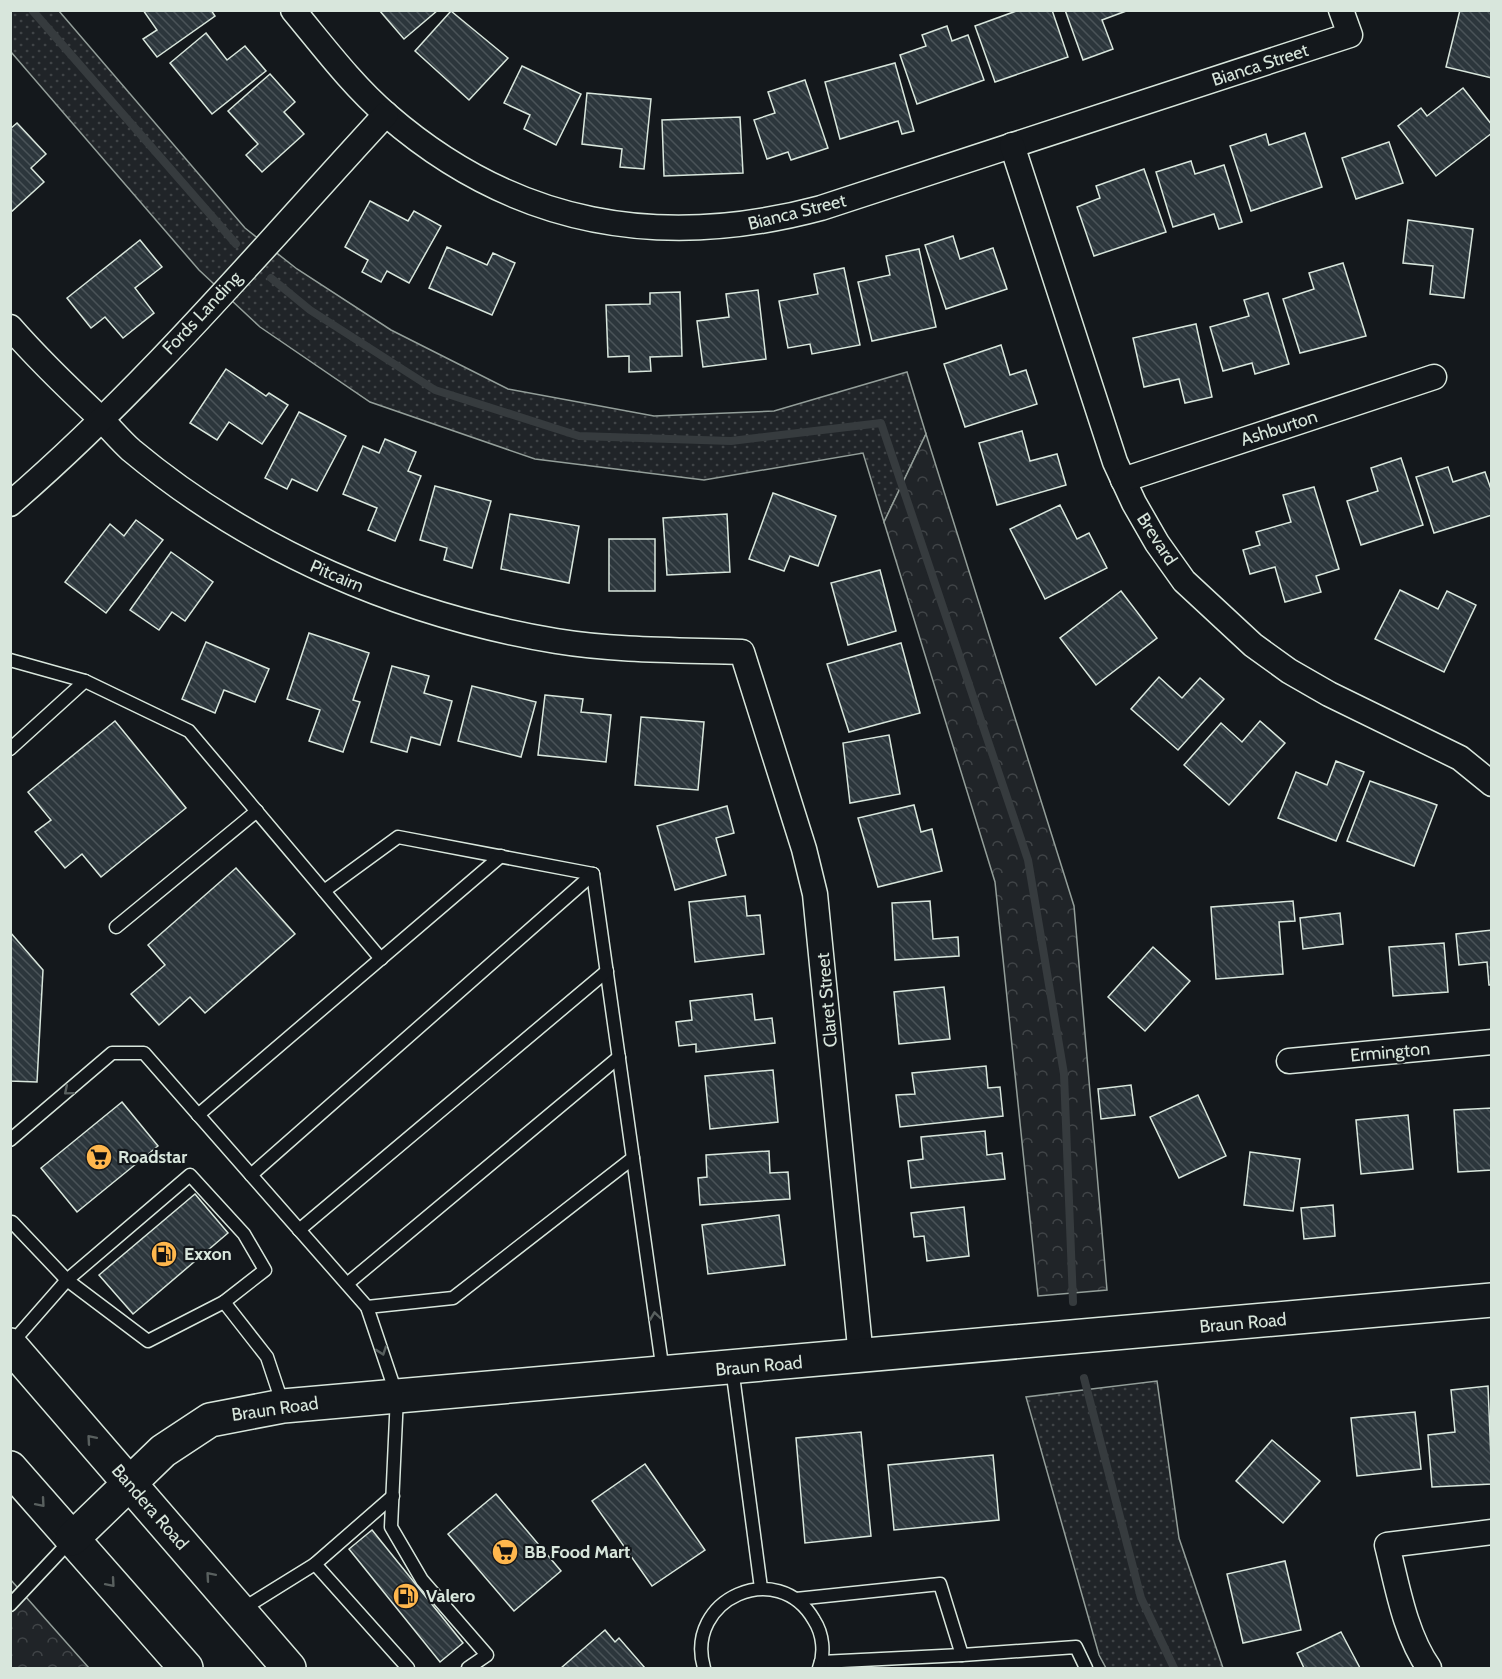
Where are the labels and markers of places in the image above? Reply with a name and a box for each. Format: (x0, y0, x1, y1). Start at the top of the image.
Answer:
supermarket icon: Roadstar (84, 1142, 114, 1172)
place label: Roadstar (118, 1146, 187, 1168)
fuel station icon: Exxon (149, 1239, 179, 1269)
place label: Exxon (184, 1243, 232, 1265)
supermarket icon: BB Food Mart (490, 1537, 520, 1567)
place label: BB Food Mart (524, 1541, 630, 1563)
fuel station icon: Valero (391, 1581, 421, 1611)
place label: Valero (426, 1585, 475, 1607)

